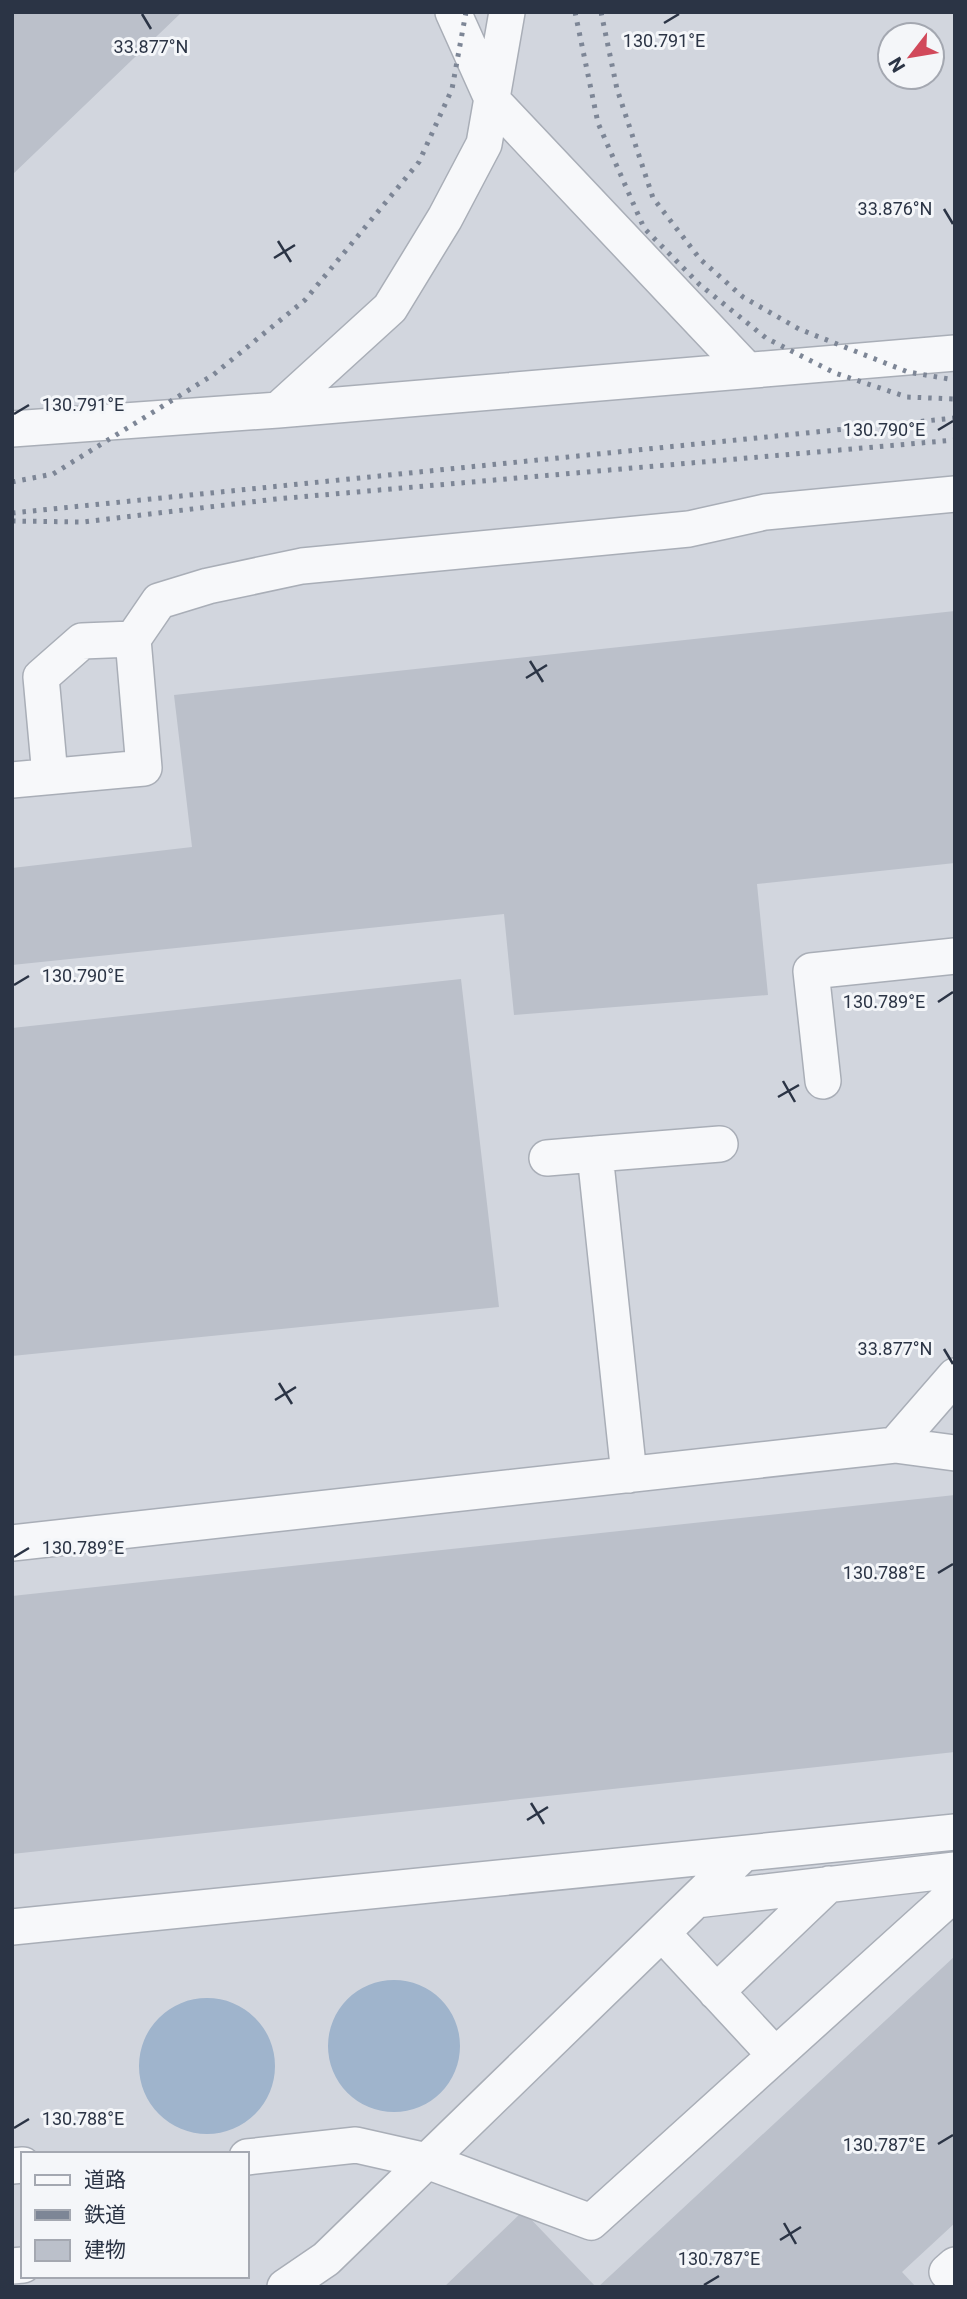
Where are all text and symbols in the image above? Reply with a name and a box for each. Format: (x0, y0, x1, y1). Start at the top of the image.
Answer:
north arrow (876, 21, 946, 91)
text: 130.791°E (623, 30, 705, 51)
text: 33.877°N (114, 36, 188, 57)
text: N (884, 53, 910, 76)
text: 33.876°N (858, 198, 932, 219)
text: 130.791°E (42, 394, 124, 415)
text: 130.790°E (843, 419, 925, 440)
text: 130.790°E (42, 965, 124, 986)
text: 130.789°E (843, 991, 925, 1012)
text: 33.877°N (858, 1338, 932, 1359)
text: 130.789°E (42, 1537, 124, 1558)
text: 130.788°E (843, 1562, 925, 1583)
text: 130.788°E (42, 2108, 124, 2129)
text: 130.787°E (843, 2134, 925, 2155)
legend (21, 2152, 248, 2278)
text: 道路 (84, 2168, 126, 2192)
text: 鉄道 (84, 2203, 126, 2227)
text: 建物 (84, 2238, 126, 2262)
text: 130.787°E (678, 2248, 760, 2269)

